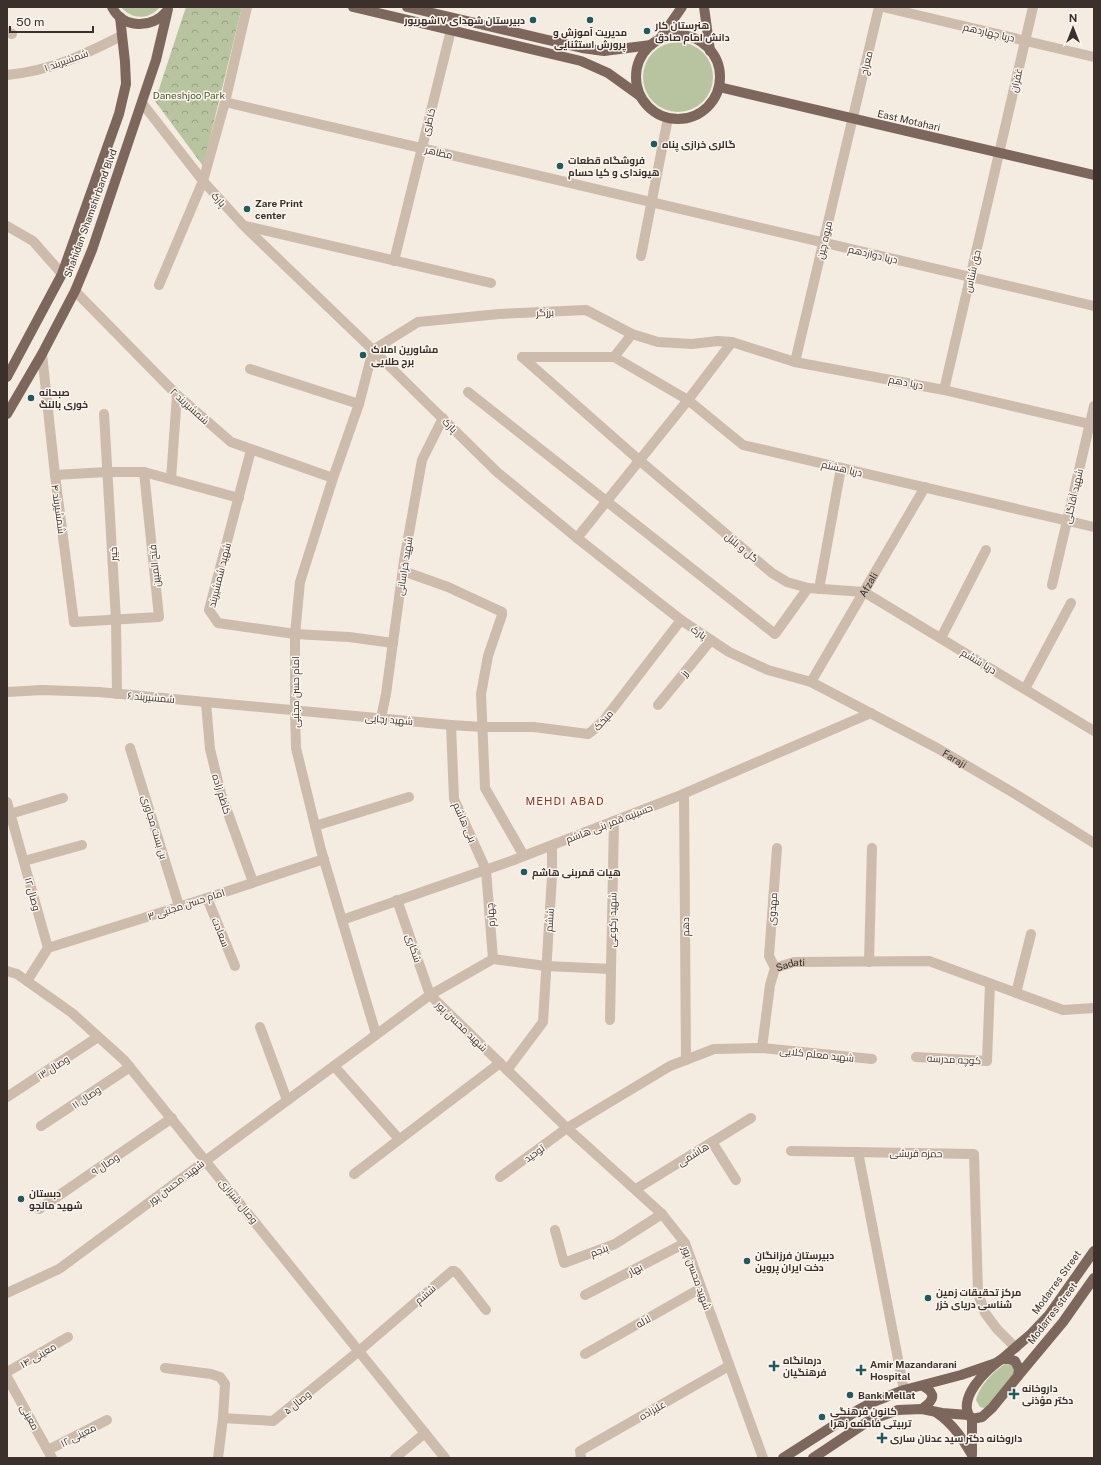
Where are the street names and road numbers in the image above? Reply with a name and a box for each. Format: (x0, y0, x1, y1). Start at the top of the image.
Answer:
street label: دریا چهاردهم (962, 20, 1016, 46)
street label: شمشیربند ۱ (42, 46, 90, 74)
street label: معراج (857, 50, 876, 76)
street label: غفران (1007, 67, 1026, 94)
street label: خاطری (419, 107, 438, 137)
street label: East Motahari (876, 107, 942, 133)
street label: مظاهر (423, 143, 454, 161)
street label: Shahidan Shamshirband Blvd (61, 147, 119, 279)
street label: پارک (208, 189, 229, 210)
street label: میوه چین (814, 220, 835, 261)
street label: دریا دوازدهم (847, 242, 899, 268)
street label: حق شناس (961, 249, 984, 294)
street label: برزگر (535, 306, 554, 319)
street label: دریا دهم (887, 373, 924, 393)
street label: شمشیربند ۲ (168, 385, 212, 427)
street label: پارک (439, 415, 460, 436)
street label: دریا هشتم (820, 457, 864, 481)
street label: شهید آقاگلی (1061, 467, 1086, 525)
street label: شمشیربند ۴ (50, 484, 68, 534)
street label: گل و بلبل (722, 530, 761, 565)
street label: شهید خراسانی (393, 536, 416, 597)
street label: شهید شمشیربند (205, 541, 234, 609)
street label: فتح المبین (146, 544, 163, 588)
street label: خیبر (107, 546, 119, 563)
street label: Afzali (856, 570, 880, 599)
street label: پارک (688, 623, 709, 642)
street label: دریا ششم (958, 646, 999, 678)
street label: امام حسن مجتبی (289, 656, 303, 728)
street label: رز (677, 667, 690, 680)
street label: شمشیربند ۶ (127, 689, 175, 705)
street label: میخک (591, 707, 615, 733)
street label: شهید رجایی (364, 711, 414, 728)
street label: Faraji (941, 747, 969, 770)
street label: کاظم زاده (208, 772, 234, 816)
street label: بن بست مجاوری (139, 793, 170, 861)
street label: بنی هاشم (449, 800, 479, 845)
street label: حسینیه قمر بنی هاشم (564, 801, 655, 847)
street label: وصال ۱۲ (22, 876, 43, 912)
street label: امام حسن مجتبی ۳ (146, 886, 227, 924)
street label: شهید رکوعی (606, 892, 619, 948)
street label: مهدوی (765, 892, 780, 926)
street label: چهارم (483, 902, 499, 927)
street label: ششم (542, 908, 558, 932)
street label: سعادت (210, 916, 232, 948)
street label: دهم (679, 917, 693, 937)
street label: شکاری (403, 932, 424, 964)
street label: Sadati (774, 956, 805, 973)
street label: شهید محسن پور (432, 998, 490, 1054)
street label: شهید معلم کلایی (779, 1044, 855, 1066)
street label: وصال ۱۳ (35, 1052, 72, 1083)
street label: کوچه مدرسه (927, 1052, 981, 1067)
street label: وصال ۱۱ (69, 1083, 103, 1112)
street label: هاشمی (675, 1140, 711, 1169)
street label: توحید (521, 1141, 547, 1164)
street label: حمزه قریشی (889, 1147, 942, 1160)
street label: وصال ۹ (89, 1150, 122, 1178)
street label: شهید محسن پور (145, 1157, 207, 1208)
street label: وصال شیرازی (217, 1176, 261, 1226)
street label: پنجم (588, 1241, 611, 1261)
street label: شهید محسن پور (679, 1244, 714, 1312)
street label: Modarres Street (1029, 1248, 1083, 1316)
street label: بهار (625, 1260, 645, 1279)
street label: Modarres street (1025, 1280, 1079, 1346)
street label: ششم (412, 1282, 439, 1308)
street label: لاله (634, 1312, 652, 1330)
street label: معینی ۱۴ (18, 1340, 59, 1371)
street label: وصال ۵ (281, 1388, 314, 1417)
street label: علیزاده (637, 1398, 667, 1422)
street label: معینی (17, 1402, 42, 1432)
street label: معینی ۱۲ (58, 1421, 98, 1450)

